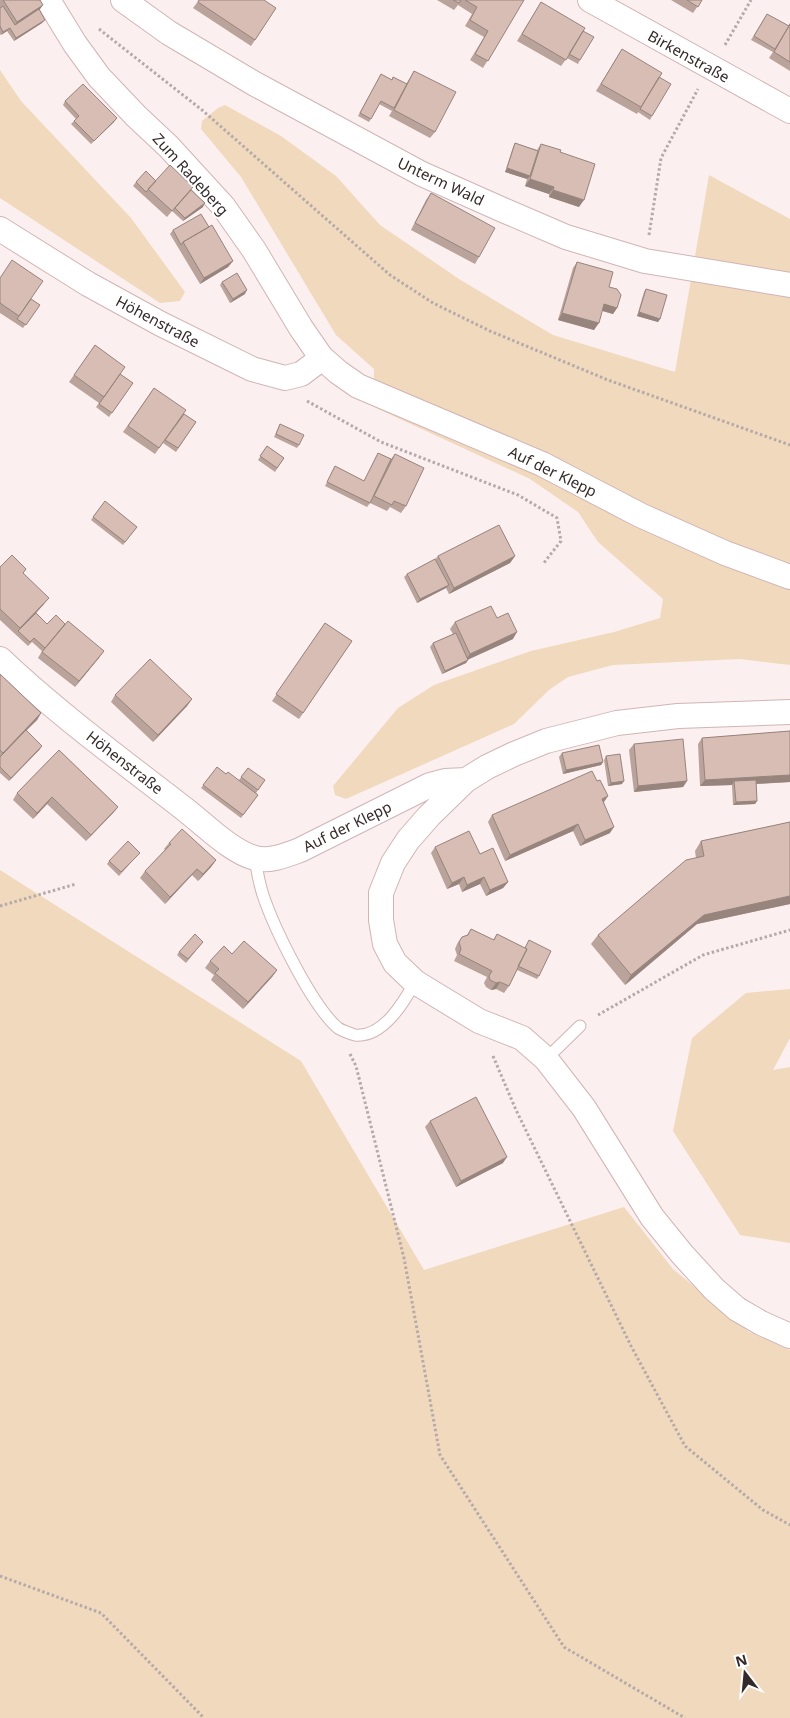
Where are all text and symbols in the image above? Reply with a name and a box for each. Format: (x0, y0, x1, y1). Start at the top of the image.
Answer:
street label: Birkenstraße (645, 25, 733, 87)
street label: Zum Radeberg (149, 129, 233, 219)
street label: Unterm Wald (394, 152, 488, 210)
street label: Höhenstraße (113, 291, 203, 351)
street label: Auf der Klepp (506, 441, 600, 501)
street label: Höhenstraße (83, 726, 167, 798)
street label: Auf der Klepp (300, 796, 394, 856)
north arrow (720, 1648, 770, 1698)
text: N (733, 1649, 749, 1671)

